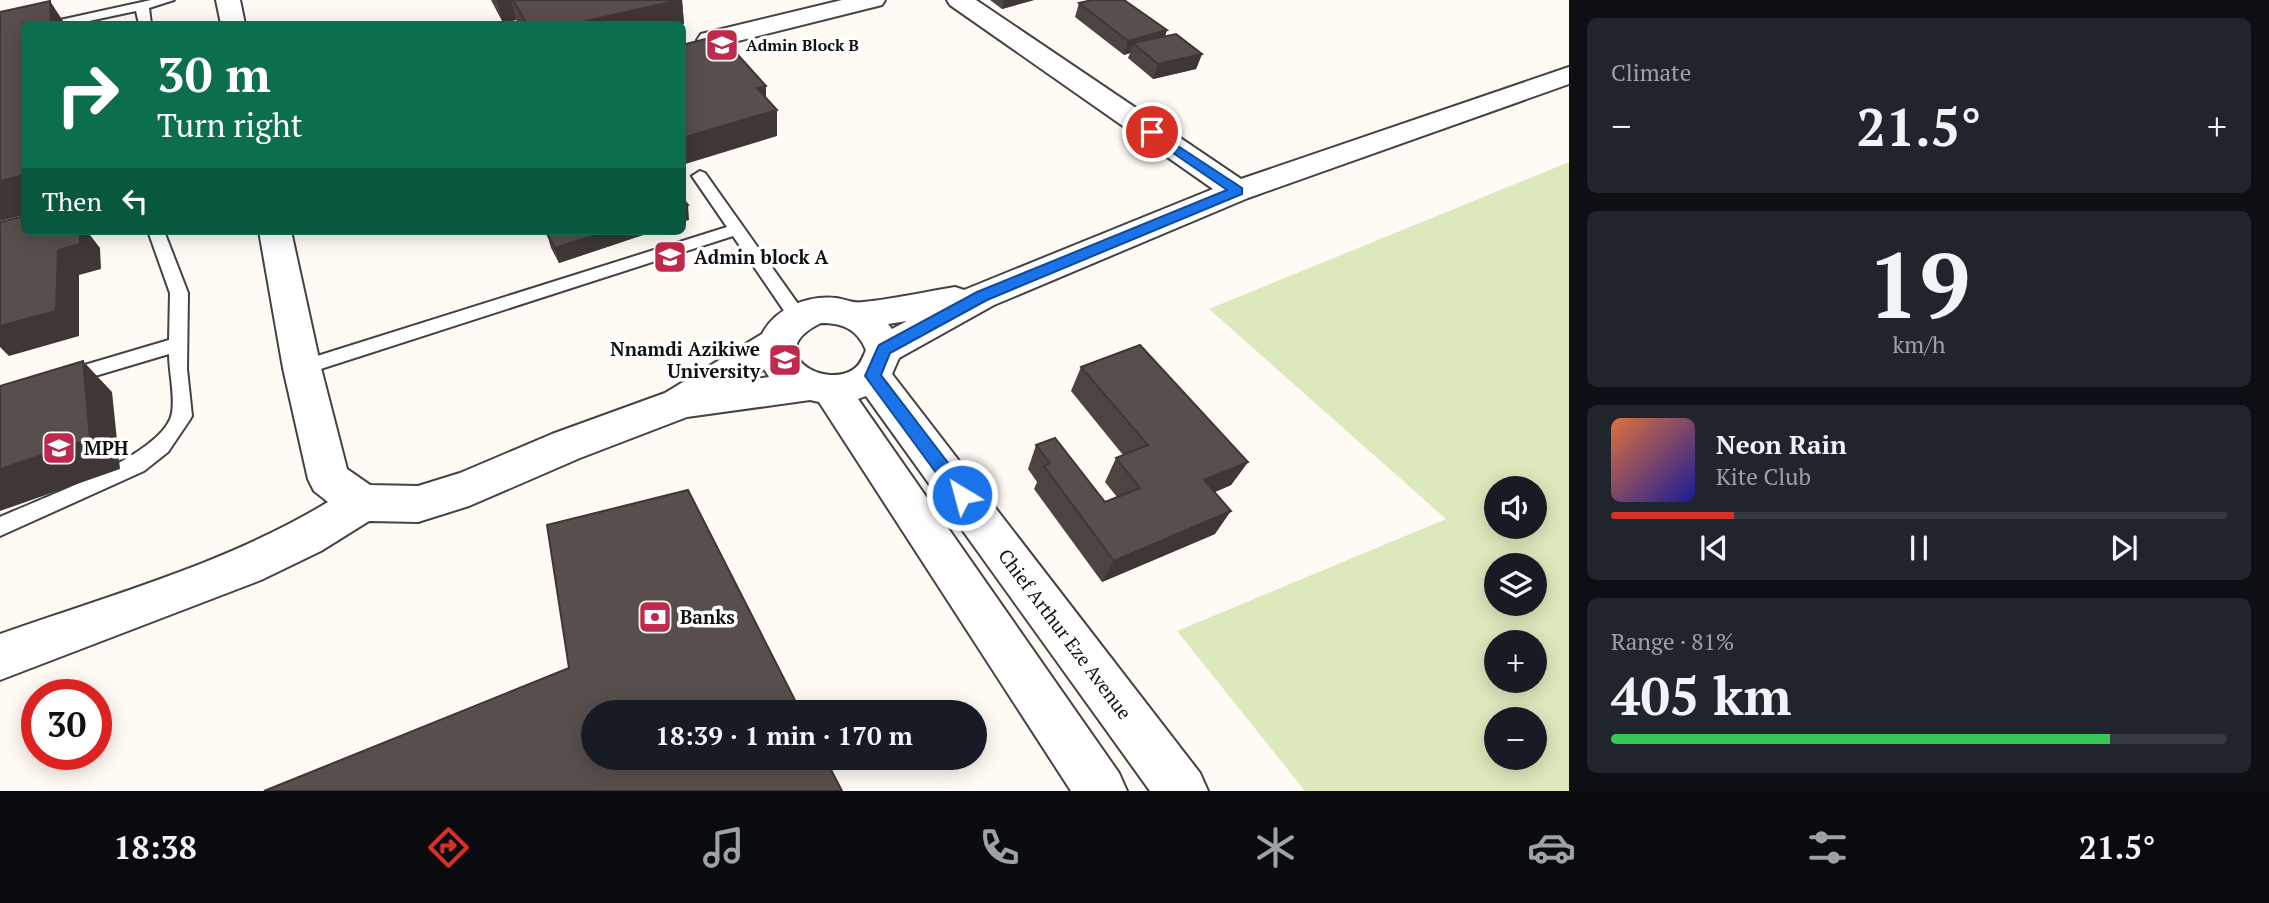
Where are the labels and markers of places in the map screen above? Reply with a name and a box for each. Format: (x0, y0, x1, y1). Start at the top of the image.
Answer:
school or university icon: Admin Block B (703, 26, 741, 64)
place label: Admin Block B (746, 34, 859, 56)
pin (1122, 102, 1182, 162)
school or university icon: Admin block A (651, 238, 689, 276)
place label: Admin block A (694, 244, 828, 269)
place label: Nnamdi Azikiwe University (610, 336, 761, 383)
school or university icon: Nnamdi Azikiwe University (766, 341, 804, 379)
school or university icon: MPH (40, 429, 78, 467)
place label: MPH (84, 435, 129, 460)
bank icon: Banks (636, 598, 674, 636)
place label: Banks (680, 604, 735, 629)

